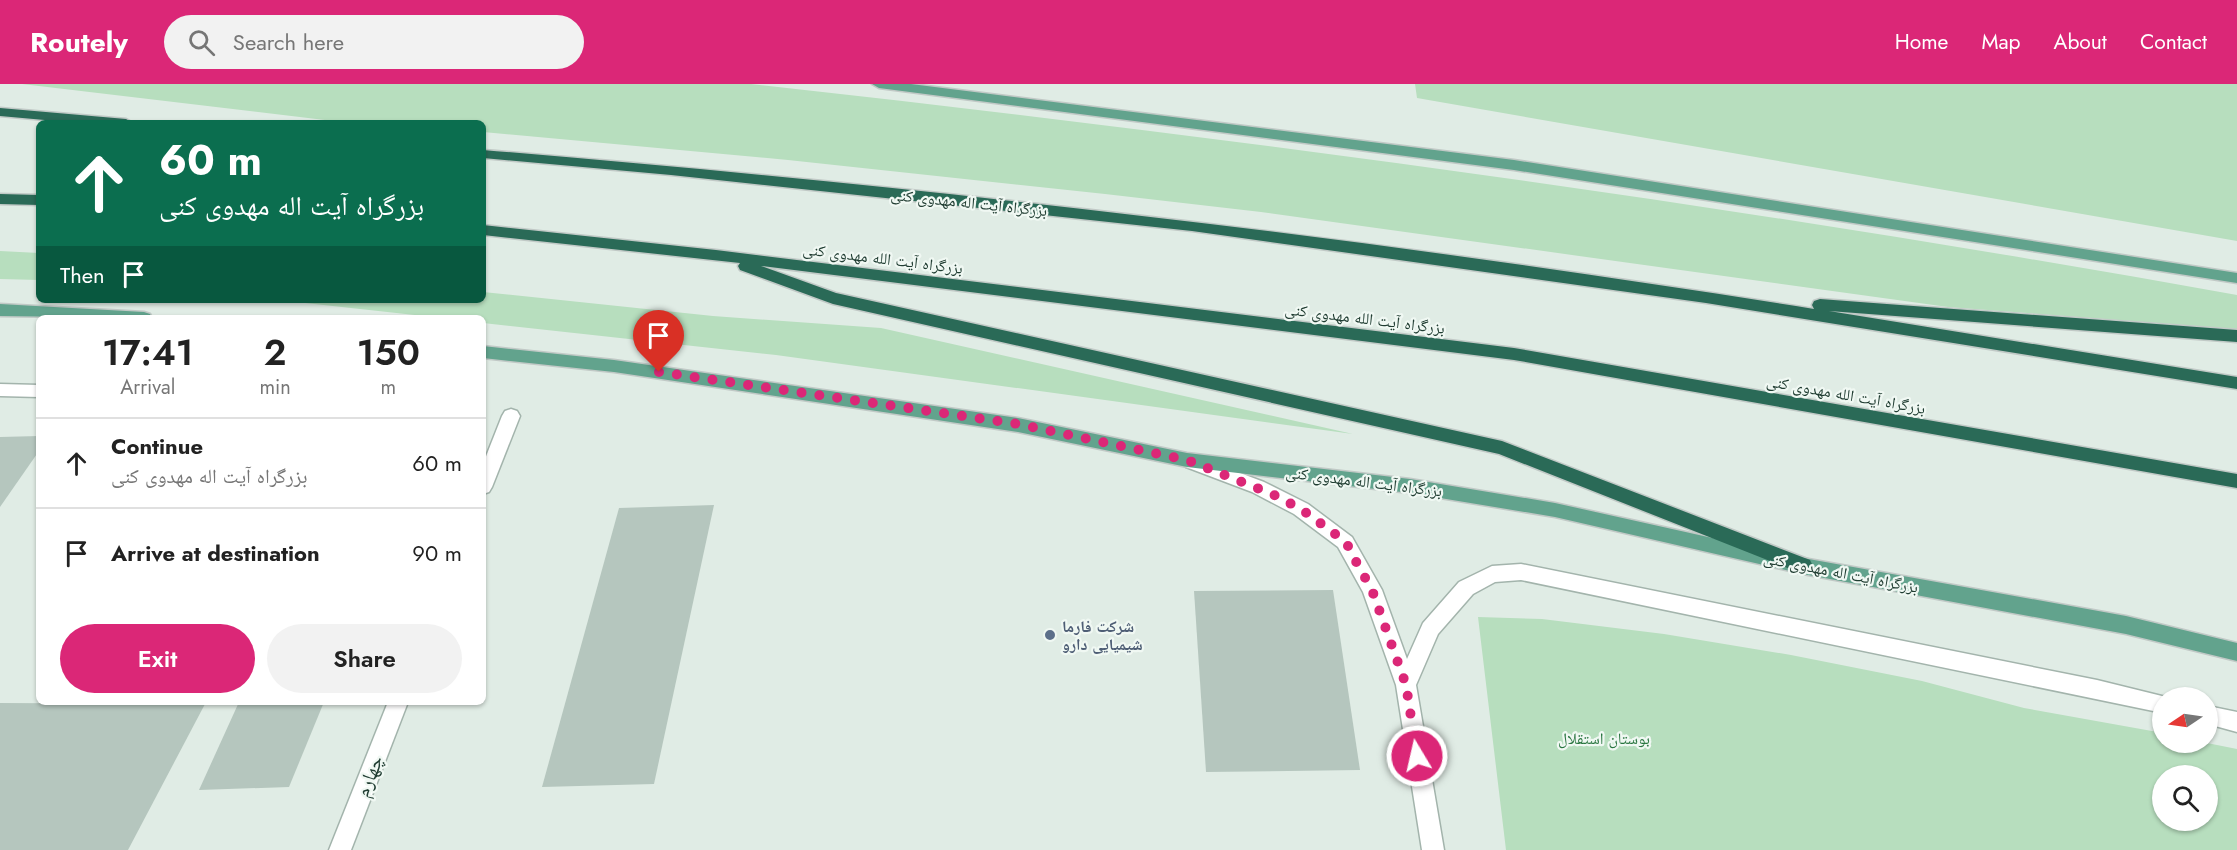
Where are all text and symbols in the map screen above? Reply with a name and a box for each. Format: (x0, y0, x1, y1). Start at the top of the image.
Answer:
search box (164, 15, 584, 69)
text: Routely (30, 22, 128, 63)
icon: search (185, 26, 218, 59)
text: Search here (233, 26, 344, 58)
text: Home (1895, 27, 1948, 57)
text: Map (1981, 27, 2021, 57)
text: About (2054, 27, 2107, 57)
text: Contact (2140, 27, 2207, 57)
text: 60 m (159, 130, 262, 191)
icon: ahead (60, 144, 138, 222)
street label: بزرگراه آیت اله مهدوی کنی (890, 183, 1048, 222)
text: بزرگراه آیت اله مهدوی کنی (159, 186, 424, 225)
street label: بزرگراه آیت الله مهدوی کنی (802, 237, 964, 280)
icon: arrive (117, 258, 150, 291)
text: Then (60, 259, 105, 291)
street label: بزرگراه آیت الله مهدوی کنی (1284, 297, 1446, 340)
pin (633, 310, 684, 372)
icon: arrive (642, 319, 675, 352)
text: 17:41 (102, 326, 193, 378)
text: 2 (264, 326, 286, 378)
text: 150 (357, 326, 420, 378)
street label: بزرگراه آیت الله مهدوی کنی (1765, 369, 1927, 420)
text: Arrival (120, 373, 175, 402)
text: min (259, 373, 291, 402)
text: m (381, 373, 396, 402)
text: Continue (111, 430, 203, 462)
icon: ahead (60, 447, 93, 480)
text: 60 m (412, 447, 462, 479)
street label: بزرگراه آیت اله مهدوی کنی (1285, 461, 1443, 502)
text: بزرگراه آیت اله مهدوی کنی (111, 462, 307, 491)
icon: arrive (60, 537, 93, 570)
text: Arrive at destination (111, 537, 320, 569)
text: 90 m (412, 537, 462, 569)
street label: بزرگراه آیت اله مهدوی کنی (1762, 546, 1920, 599)
place label: شرکت فارما شیمیایی دارو (1062, 615, 1143, 656)
button: Exit (60, 624, 255, 693)
button: Share (267, 624, 462, 693)
marker: شرکت فارما شیمیایی دارو (1043, 628, 1057, 642)
north arrow (2152, 687, 2218, 753)
map controls (2152, 687, 2218, 831)
position arrow (1385, 724, 1449, 788)
park label: بوستان استقلال (1558, 727, 1650, 750)
street label: چهارم (348, 751, 391, 802)
button: search (2152, 765, 2218, 831)

